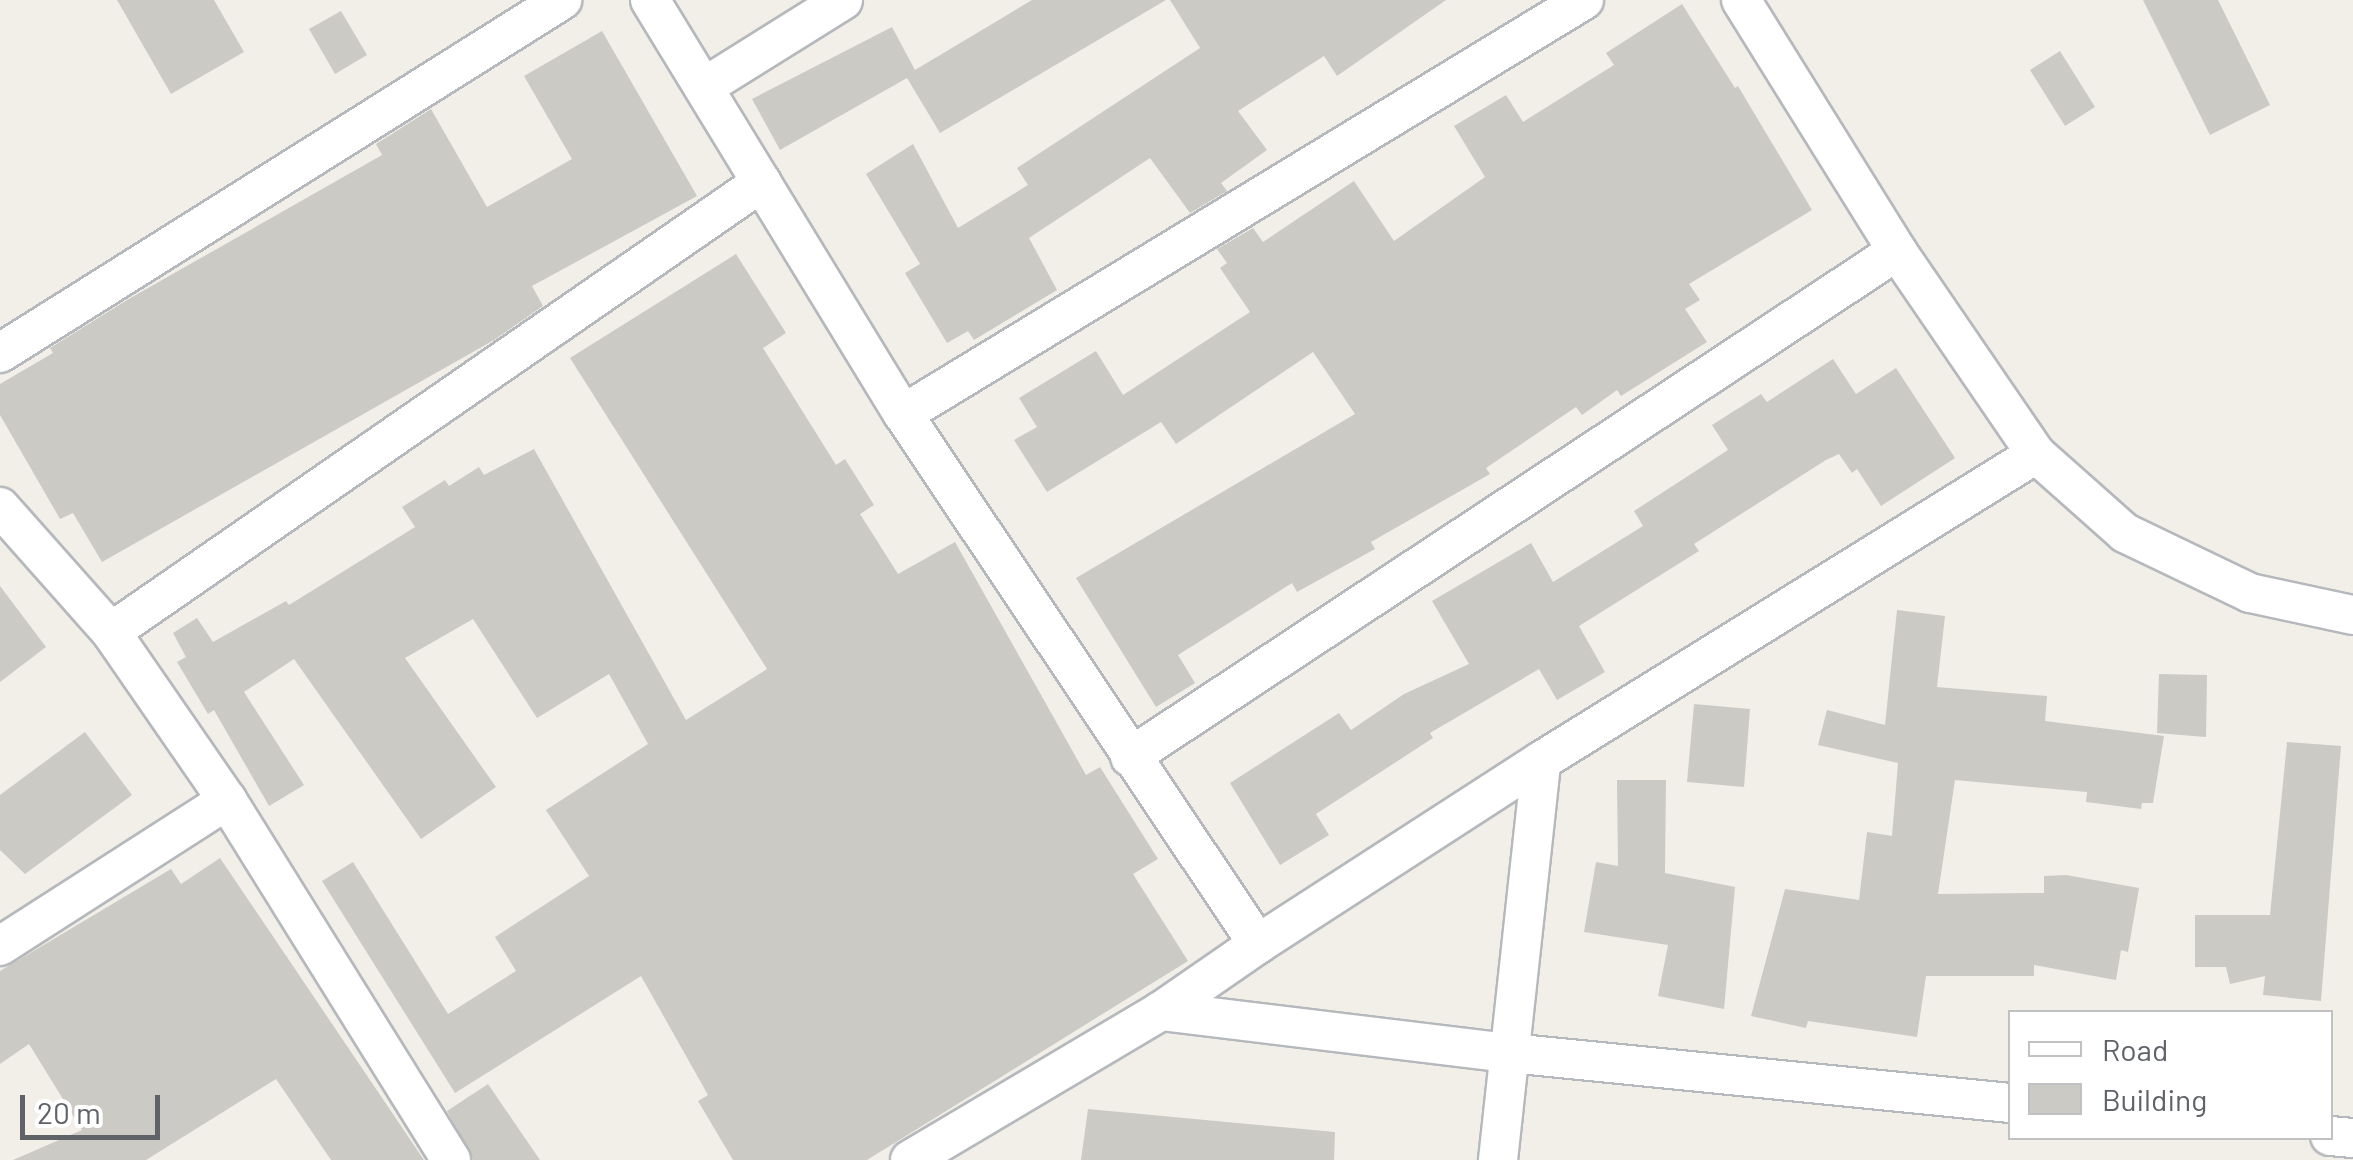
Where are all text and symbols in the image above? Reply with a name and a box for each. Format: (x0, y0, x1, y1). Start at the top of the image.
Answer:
legend (2008, 1010, 2333, 1140)
text: Road (2102, 1031, 2168, 1067)
scale bar (25, 1075, 165, 1137)
text: Building (2102, 1081, 2207, 1117)
text: 20 m (37, 1094, 101, 1130)

